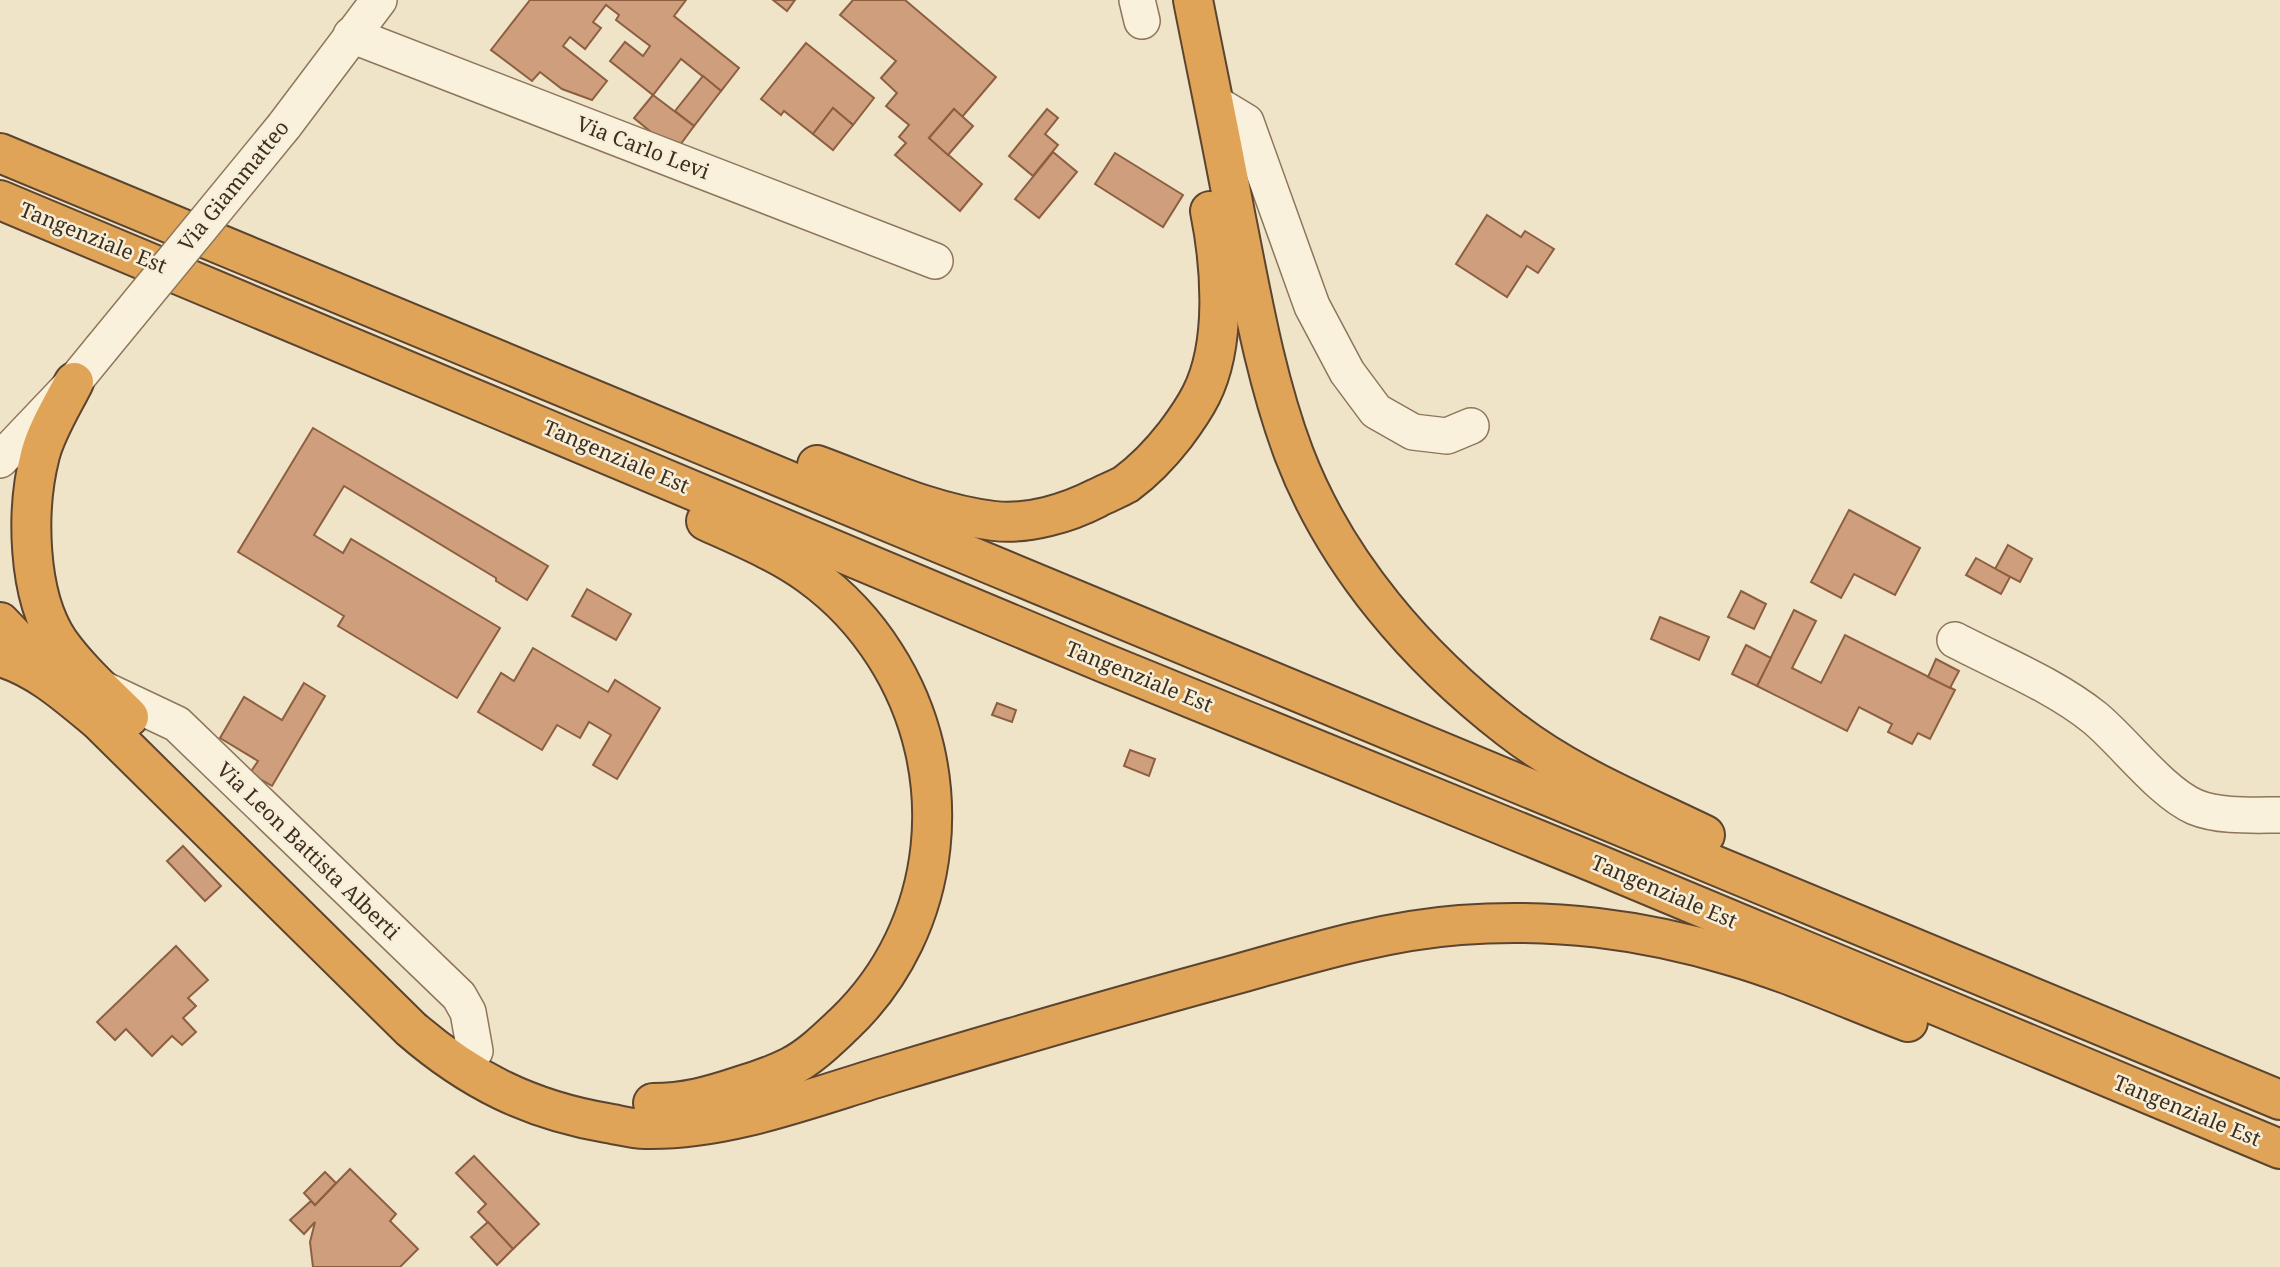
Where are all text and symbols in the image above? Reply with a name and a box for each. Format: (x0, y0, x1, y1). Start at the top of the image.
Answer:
street label: Via Carlo Levi (573, 109, 714, 185)
street label: Via Giammatteo (172, 114, 295, 257)
street label: Tangenziale Est (16, 195, 171, 279)
street label: Tangenziale Est (539, 413, 694, 499)
street label: Tangenziale Est (1062, 634, 1217, 718)
street label: Via Leon Battista Alberti (211, 755, 406, 945)
street label: Tangenziale Est (1587, 848, 1742, 934)
street label: Tangenziale Est (2110, 1068, 2265, 1152)

